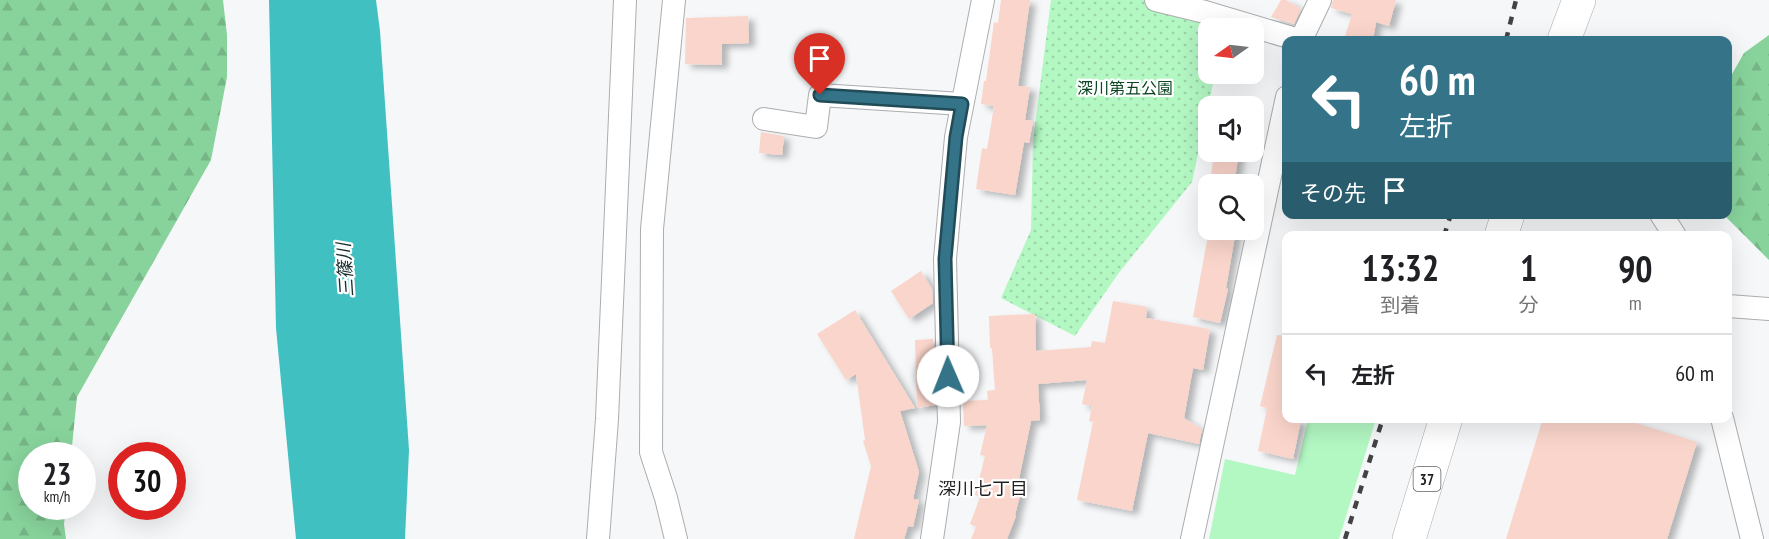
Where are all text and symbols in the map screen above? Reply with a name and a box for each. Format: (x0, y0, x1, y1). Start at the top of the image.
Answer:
north arrow (1198, 18, 1264, 84)
map controls (1198, 18, 1264, 240)
pin (794, 33, 845, 95)
icon: arrive (803, 42, 836, 75)
text: 60 m (1399, 52, 1476, 107)
icon: left (1300, 60, 1378, 138)
park label: 深川第五公園 (1077, 78, 1173, 98)
button: sound (1198, 96, 1264, 162)
text: 左折 (1399, 109, 1453, 143)
button: search (1198, 174, 1264, 240)
icon: arrive (1378, 174, 1411, 207)
text: その先 (1300, 179, 1366, 207)
water label: 三篠川 (332, 240, 358, 298)
text: 13:32 (1361, 244, 1439, 291)
text: 1 (1520, 244, 1537, 291)
text: 90 (1618, 245, 1653, 292)
text: m (1629, 290, 1642, 316)
text: 到着 (1380, 292, 1420, 318)
text: 分 (1519, 292, 1539, 318)
position arrow (916, 344, 980, 408)
icon: left (1300, 357, 1333, 390)
text: 60 m (1675, 359, 1714, 387)
text: 左折 (1351, 361, 1395, 389)
speed limit sign: 30 (108, 442, 186, 520)
text: 23 (43, 454, 71, 493)
road number: 37 (1414, 467, 1440, 491)
district label: 深川七丁目 (938, 477, 1028, 500)
text: km/h (44, 487, 70, 506)

